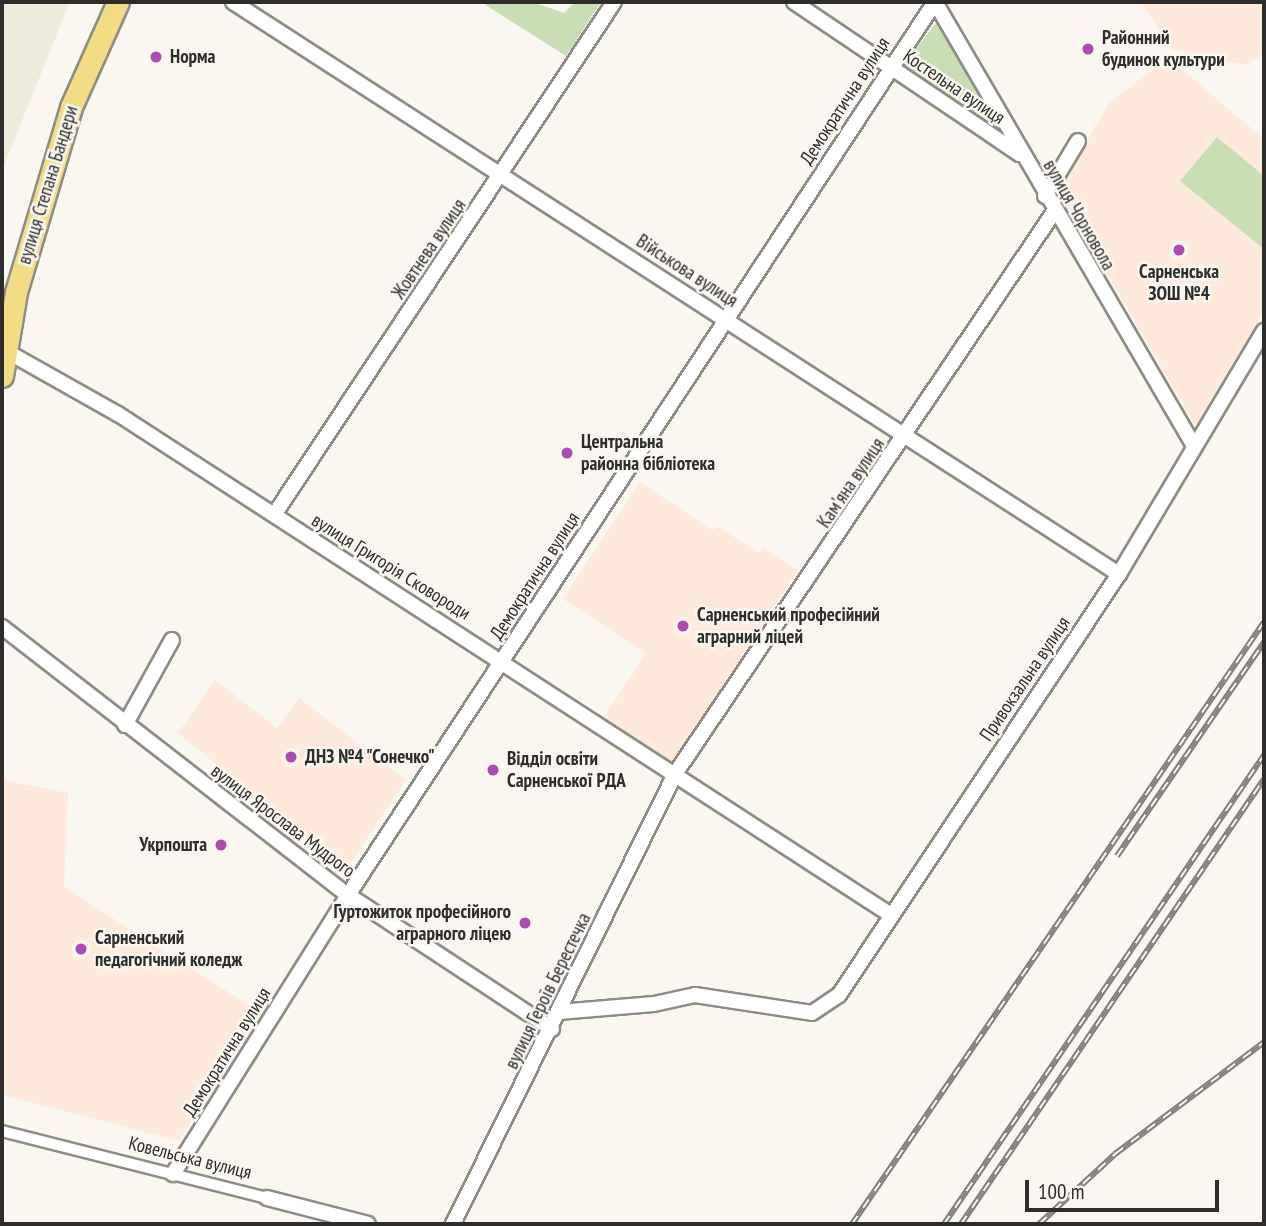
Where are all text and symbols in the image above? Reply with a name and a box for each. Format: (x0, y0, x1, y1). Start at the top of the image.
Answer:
place label: Районний будинок культури (1102, 27, 1225, 71)
street label: Демократична вулиця (795, 33, 895, 169)
marker: Районний будинок культури (1080, 41, 1096, 57)
street label: Костельна вулиця (899, 45, 1009, 129)
place label: Норма (170, 46, 215, 68)
marker: Норма (148, 49, 164, 65)
street label: вулиця Степана Бандери (13, 103, 83, 267)
street label: вулиця Чорновола (1038, 156, 1120, 274)
street label: Жовтнева вулиця (387, 195, 471, 303)
street label: Військова вулиця (632, 230, 742, 312)
marker: Сарненська ЗОШ №4 (1171, 242, 1187, 258)
place label: Сарненська ЗОШ №4 (1139, 261, 1219, 305)
place label: Центральна районна бібліотека (581, 431, 715, 475)
street label: Камʼяна вулиця (813, 434, 889, 532)
marker: Центральна районна бібліотека (559, 445, 575, 461)
street label: Демократична вулиця (485, 508, 585, 644)
street label: вулиця Григорія Сковороди (308, 509, 474, 625)
place label: Сарненський професійний аграрний ліцей (697, 604, 880, 648)
street label: Привокзальна вулиця (975, 612, 1075, 746)
marker: Сарненський професійний аграрний ліцей (675, 618, 691, 634)
place label: ДНЗ №4 "Сонечко" (305, 746, 436, 768)
place label: Відділ освіти Сарненської РДА (507, 748, 626, 792)
marker: ДНЗ №4 "Сонечко" (283, 749, 299, 765)
street label: вулиця Ярослава Мудрого (207, 759, 359, 883)
marker: Відділ освіти Сарненської РДА (485, 762, 501, 778)
place label: Укрпошта (139, 834, 207, 856)
marker: Укрпошта (213, 837, 229, 853)
place label: Гуртожиток професійного аграрного ліцею (334, 901, 511, 945)
street label: вулиця Героїв Берестечка (500, 909, 596, 1073)
marker: Гуртожиток професійного аграрного ліцею (517, 915, 533, 931)
place label: Сарненський педагогічний коледж (95, 927, 242, 971)
marker: Сарненський педагогічний коледж (73, 941, 89, 957)
street label: Демократична вулиця (178, 983, 276, 1121)
street label: Ковельська вулиця (126, 1132, 254, 1184)
scale bar (1028, 1166, 1222, 1210)
text: 100 m (1038, 1178, 1084, 1205)

